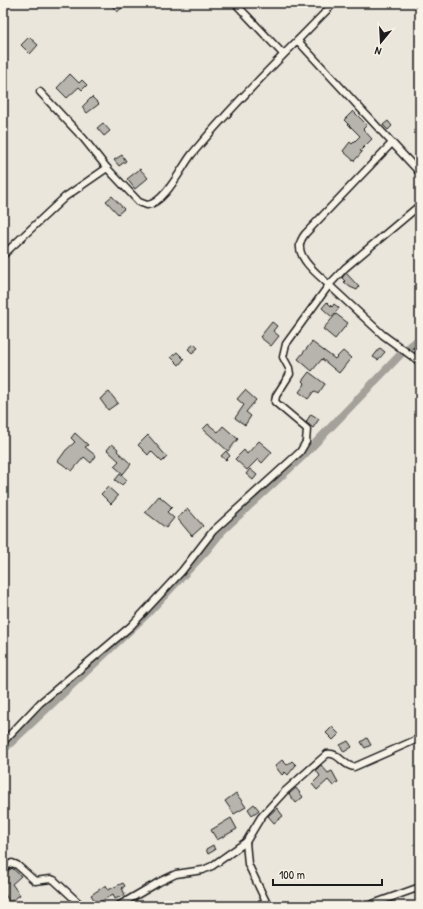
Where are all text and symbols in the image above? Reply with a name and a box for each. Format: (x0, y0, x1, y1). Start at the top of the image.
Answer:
north arrow (361, 22, 401, 62)
text: N (373, 44, 383, 59)
scale bar (273, 861, 382, 887)
text: 100 m (279, 866, 305, 883)

